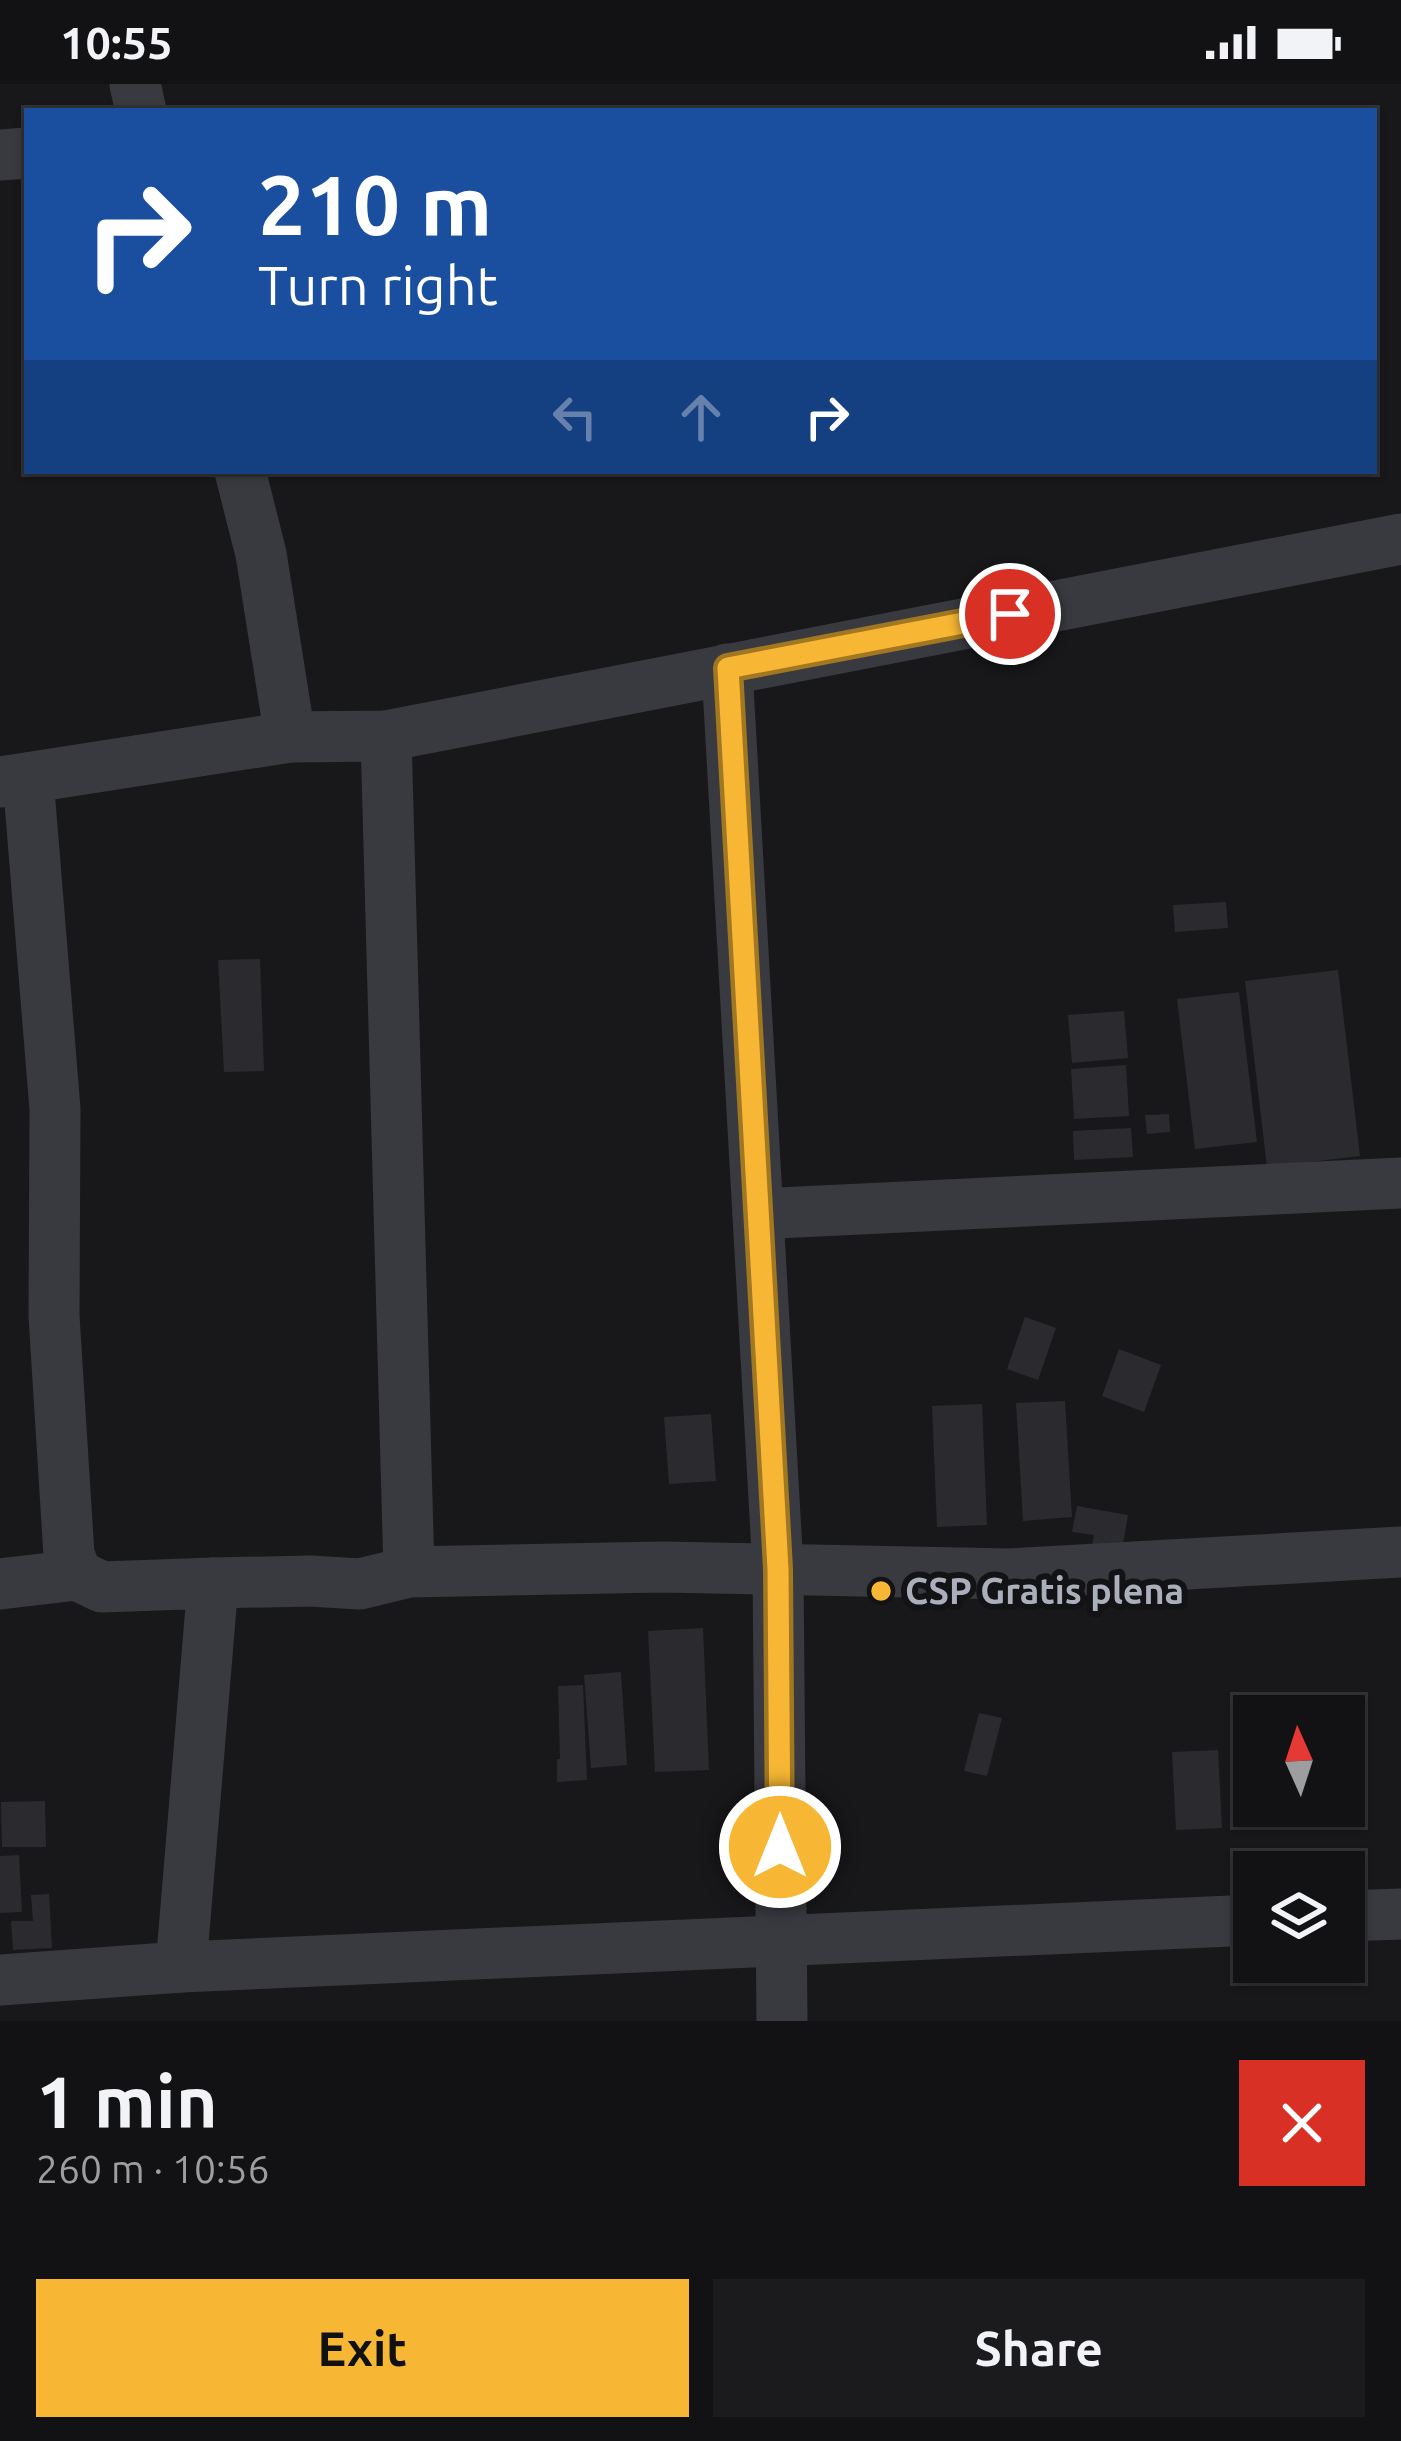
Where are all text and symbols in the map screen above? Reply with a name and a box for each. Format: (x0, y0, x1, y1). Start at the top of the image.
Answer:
text: 10:55 (60, 17, 173, 68)
icon: right (60, 156, 216, 312)
text: 210 m (258, 157, 492, 251)
text: Turn right (258, 255, 498, 315)
icon: left (542, 384, 608, 450)
icon: ahead (668, 384, 734, 450)
icon: right (794, 384, 860, 450)
pin (959, 563, 1061, 665)
icon: arrive (977, 581, 1043, 647)
place label: CSP Gratis plena (905, 1570, 1184, 1611)
marker: CSP Gratis plena (868, 1578, 894, 1604)
north arrow (1233, 1695, 1365, 1827)
map controls (1233, 1695, 1365, 1983)
position arrow (717, 1784, 843, 1910)
button: layers (1233, 1851, 1365, 1983)
button: close (1239, 2060, 1365, 2186)
text: 1 min (36, 2061, 218, 2142)
text: 260 m · 10:56 (36, 2147, 270, 2190)
button: Exit (36, 2279, 689, 2417)
button: Share (713, 2279, 1365, 2417)

